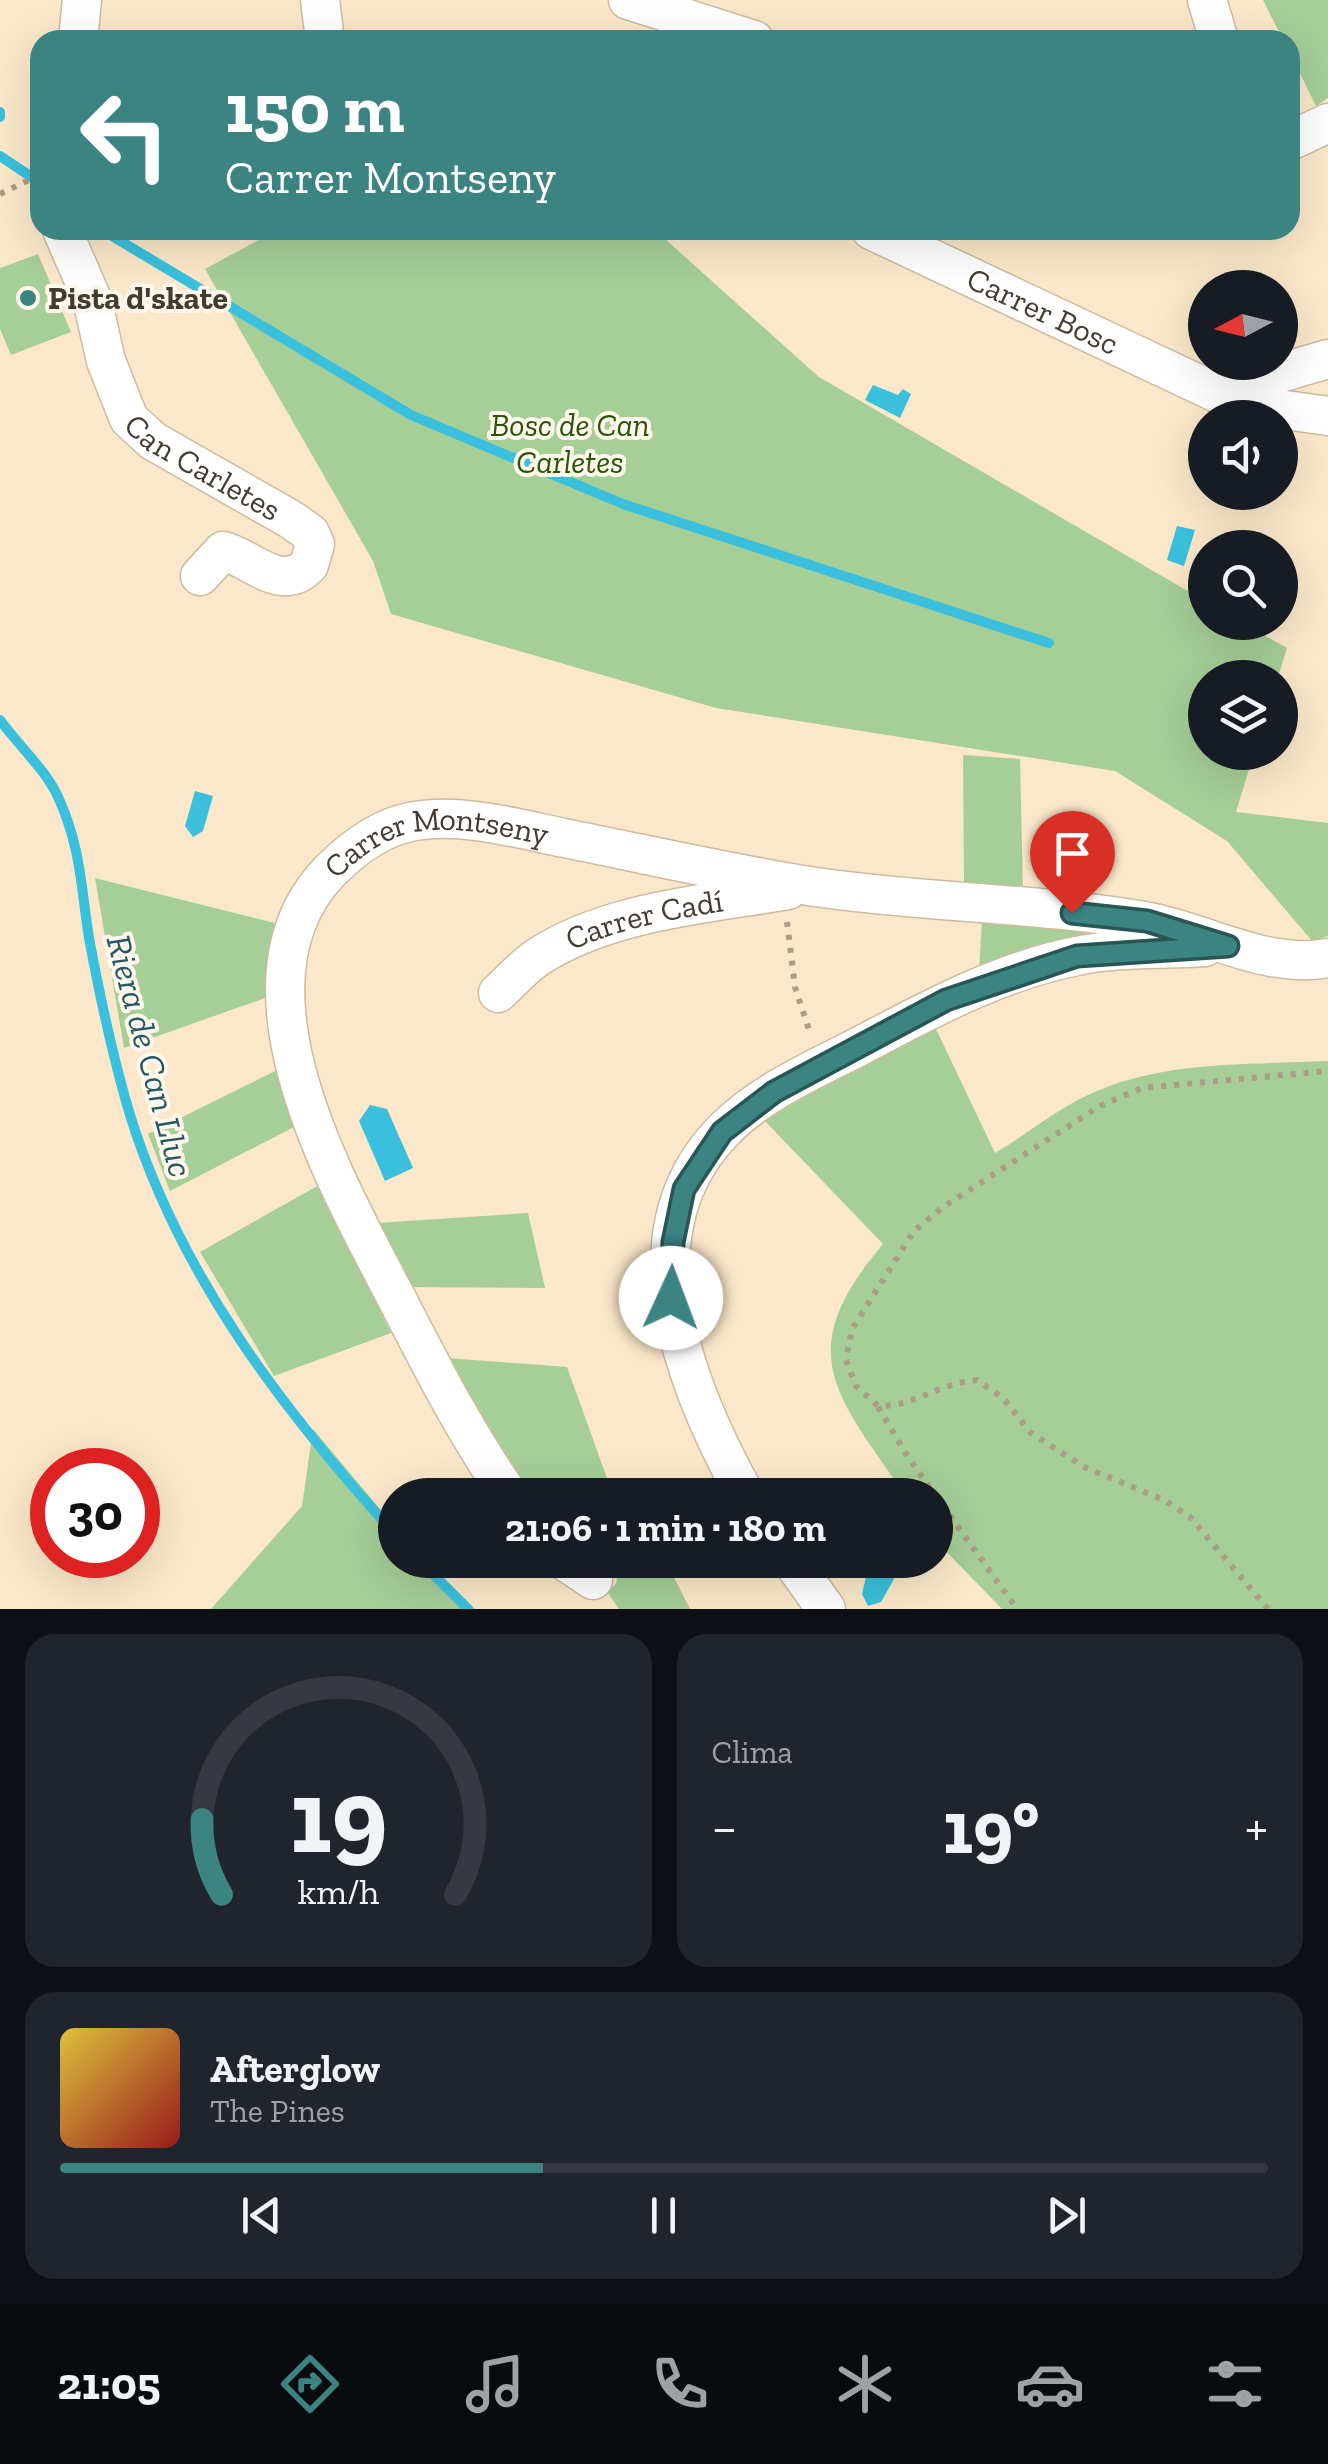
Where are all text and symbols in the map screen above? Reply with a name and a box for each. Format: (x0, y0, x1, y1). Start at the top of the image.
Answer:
text: 150 m (225, 66, 405, 150)
icon: left (60, 70, 190, 200)
text: Carrer Montseny (225, 151, 556, 205)
street label: Carrer Bosc (961, 259, 1125, 363)
north arrow (1188, 270, 1298, 380)
map controls (1188, 270, 1298, 770)
place label: Pista d'skate (48, 279, 228, 317)
marker: Pista d'skate (17, 287, 39, 309)
button: sound (1188, 400, 1298, 510)
street label: Can Carletes (117, 406, 288, 529)
park label: Bosc de Can Carletes (490, 406, 650, 481)
button: search (1188, 530, 1298, 640)
button: layers (1188, 660, 1298, 770)
street label: Carrer Montseny (316, 799, 553, 885)
pin (1030, 811, 1115, 914)
icon: arrive (1045, 826, 1100, 881)
street label: Carrer Cadí (560, 881, 726, 958)
water label: Riera de Can Lluc (97, 930, 203, 1182)
position arrow (619, 1246, 723, 1350)
speed limit sign: 30 (30, 1448, 160, 1578)
text: 21:06 · 1 min · 180 m (505, 1505, 826, 1551)
text: Clima (712, 1733, 793, 1771)
text: 19 (289, 1754, 387, 1879)
text: 19° (943, 1782, 1039, 1872)
text: − (712, 1794, 737, 1860)
text: + (1245, 1794, 1268, 1860)
text: km/h (297, 1870, 379, 1913)
text: Afterglow (210, 2046, 380, 2092)
text: The Pines (210, 2092, 345, 2130)
icon: previous (234, 2188, 289, 2243)
icon: pause (636, 2188, 691, 2243)
icon: next (1039, 2188, 1094, 2243)
icon: directions (275, 2349, 345, 2419)
icon: music (460, 2349, 530, 2419)
icon: phone (645, 2349, 715, 2419)
icon: climate (830, 2349, 900, 2419)
icon: car (1015, 2349, 1085, 2419)
icon: filters (1200, 2349, 1270, 2419)
text: 21:05 (58, 2357, 160, 2411)

